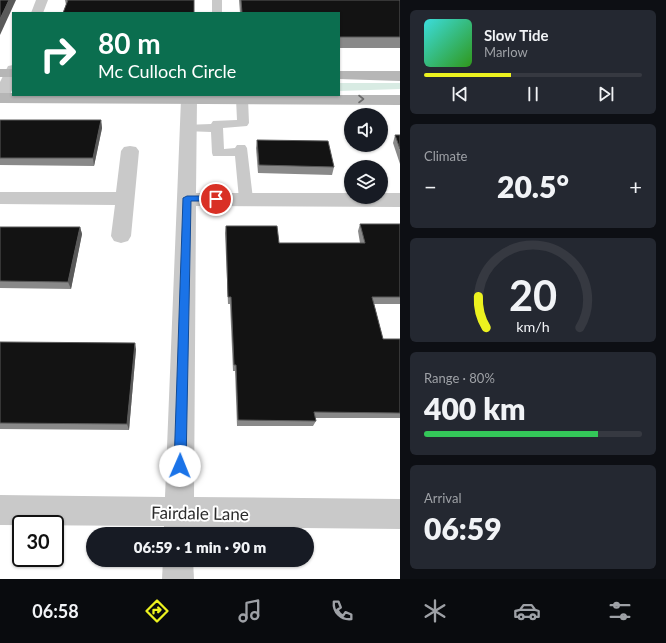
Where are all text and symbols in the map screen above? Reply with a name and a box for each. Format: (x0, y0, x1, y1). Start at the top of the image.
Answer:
text: 80 m (98, 26, 161, 60)
text: Slow Tide (484, 26, 549, 44)
icon: right (32, 28, 84, 80)
text: Marlow (484, 44, 528, 60)
text: Mc Culloch Circle (98, 60, 236, 82)
icon: previous (449, 83, 471, 105)
icon: pause (522, 83, 544, 105)
icon: next (595, 83, 617, 105)
one-way arrow (358, 95, 364, 103)
map controls (344, 108, 388, 204)
button: sound (344, 108, 388, 152)
text: Climate (424, 148, 467, 164)
button: layers (344, 160, 388, 204)
text: 20.5° (497, 168, 569, 204)
text: − (424, 173, 437, 200)
text: + (629, 173, 642, 200)
pin (199, 182, 233, 216)
icon: arrive (205, 188, 227, 210)
text: 20 (509, 269, 557, 319)
text: km/h (516, 317, 550, 334)
text: Range · 80% (424, 370, 495, 386)
text: 400 km (424, 390, 525, 426)
position arrow (159, 445, 201, 487)
text: Arrival (424, 490, 461, 506)
street label: Fairdale Lane (151, 502, 249, 524)
text: 06:59 (424, 510, 502, 546)
speed limit sign: 30 (12, 515, 64, 567)
text: 06:59 · 1 min · 90 m (134, 538, 266, 556)
icon: directions (143, 597, 171, 625)
icon: music (236, 597, 264, 625)
icon: phone (328, 597, 356, 625)
icon: climate (421, 597, 449, 625)
icon: car (513, 597, 541, 625)
icon: filters (606, 597, 634, 625)
text: 06:58 (32, 600, 79, 622)

